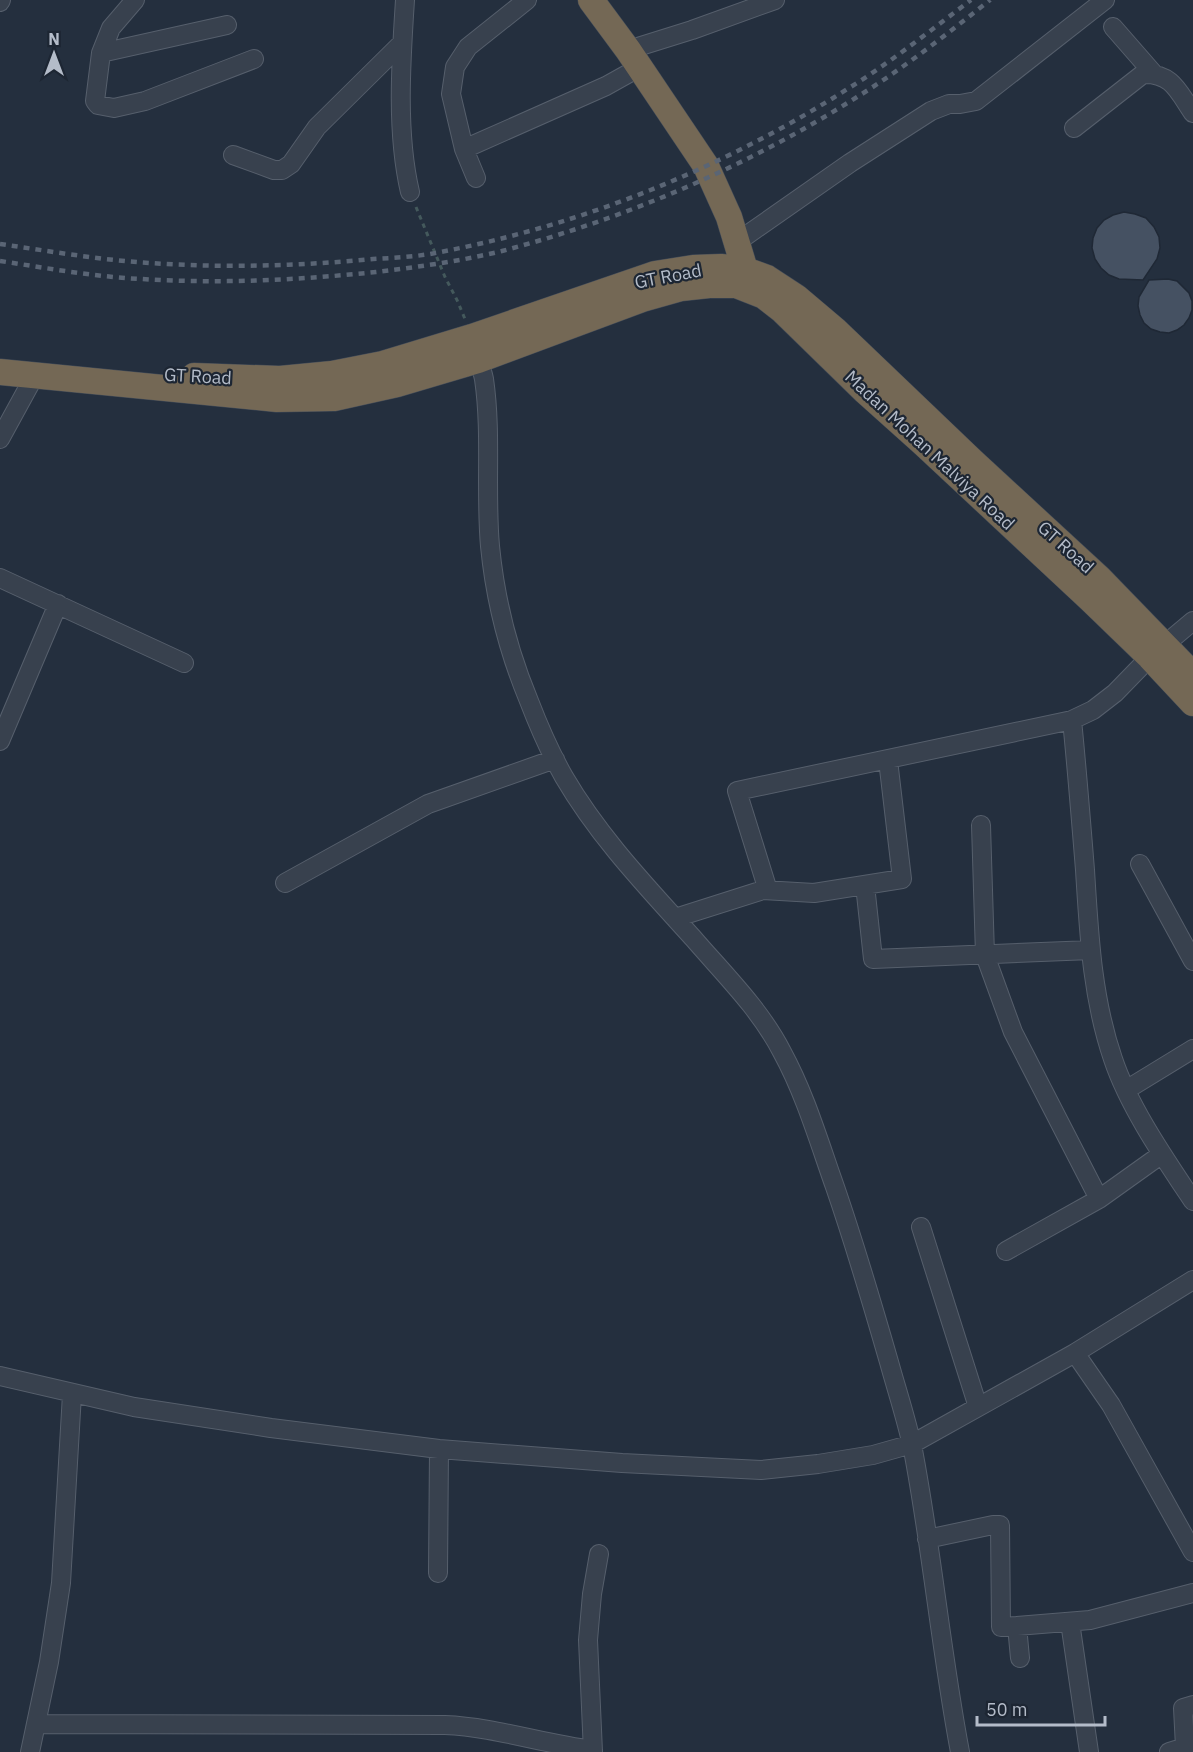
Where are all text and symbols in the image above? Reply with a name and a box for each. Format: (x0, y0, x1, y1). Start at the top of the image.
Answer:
north arrow (24, 24, 84, 84)
text: N (48, 29, 60, 49)
street label: GT Road (633, 258, 703, 294)
street label: GT Road (164, 363, 232, 389)
street label: Madan Mohan Malviya Road (840, 365, 1020, 535)
street label: GT Road (1033, 516, 1099, 578)
scale bar (977, 1689, 1104, 1727)
text: 50 m (986, 1698, 1028, 1721)

